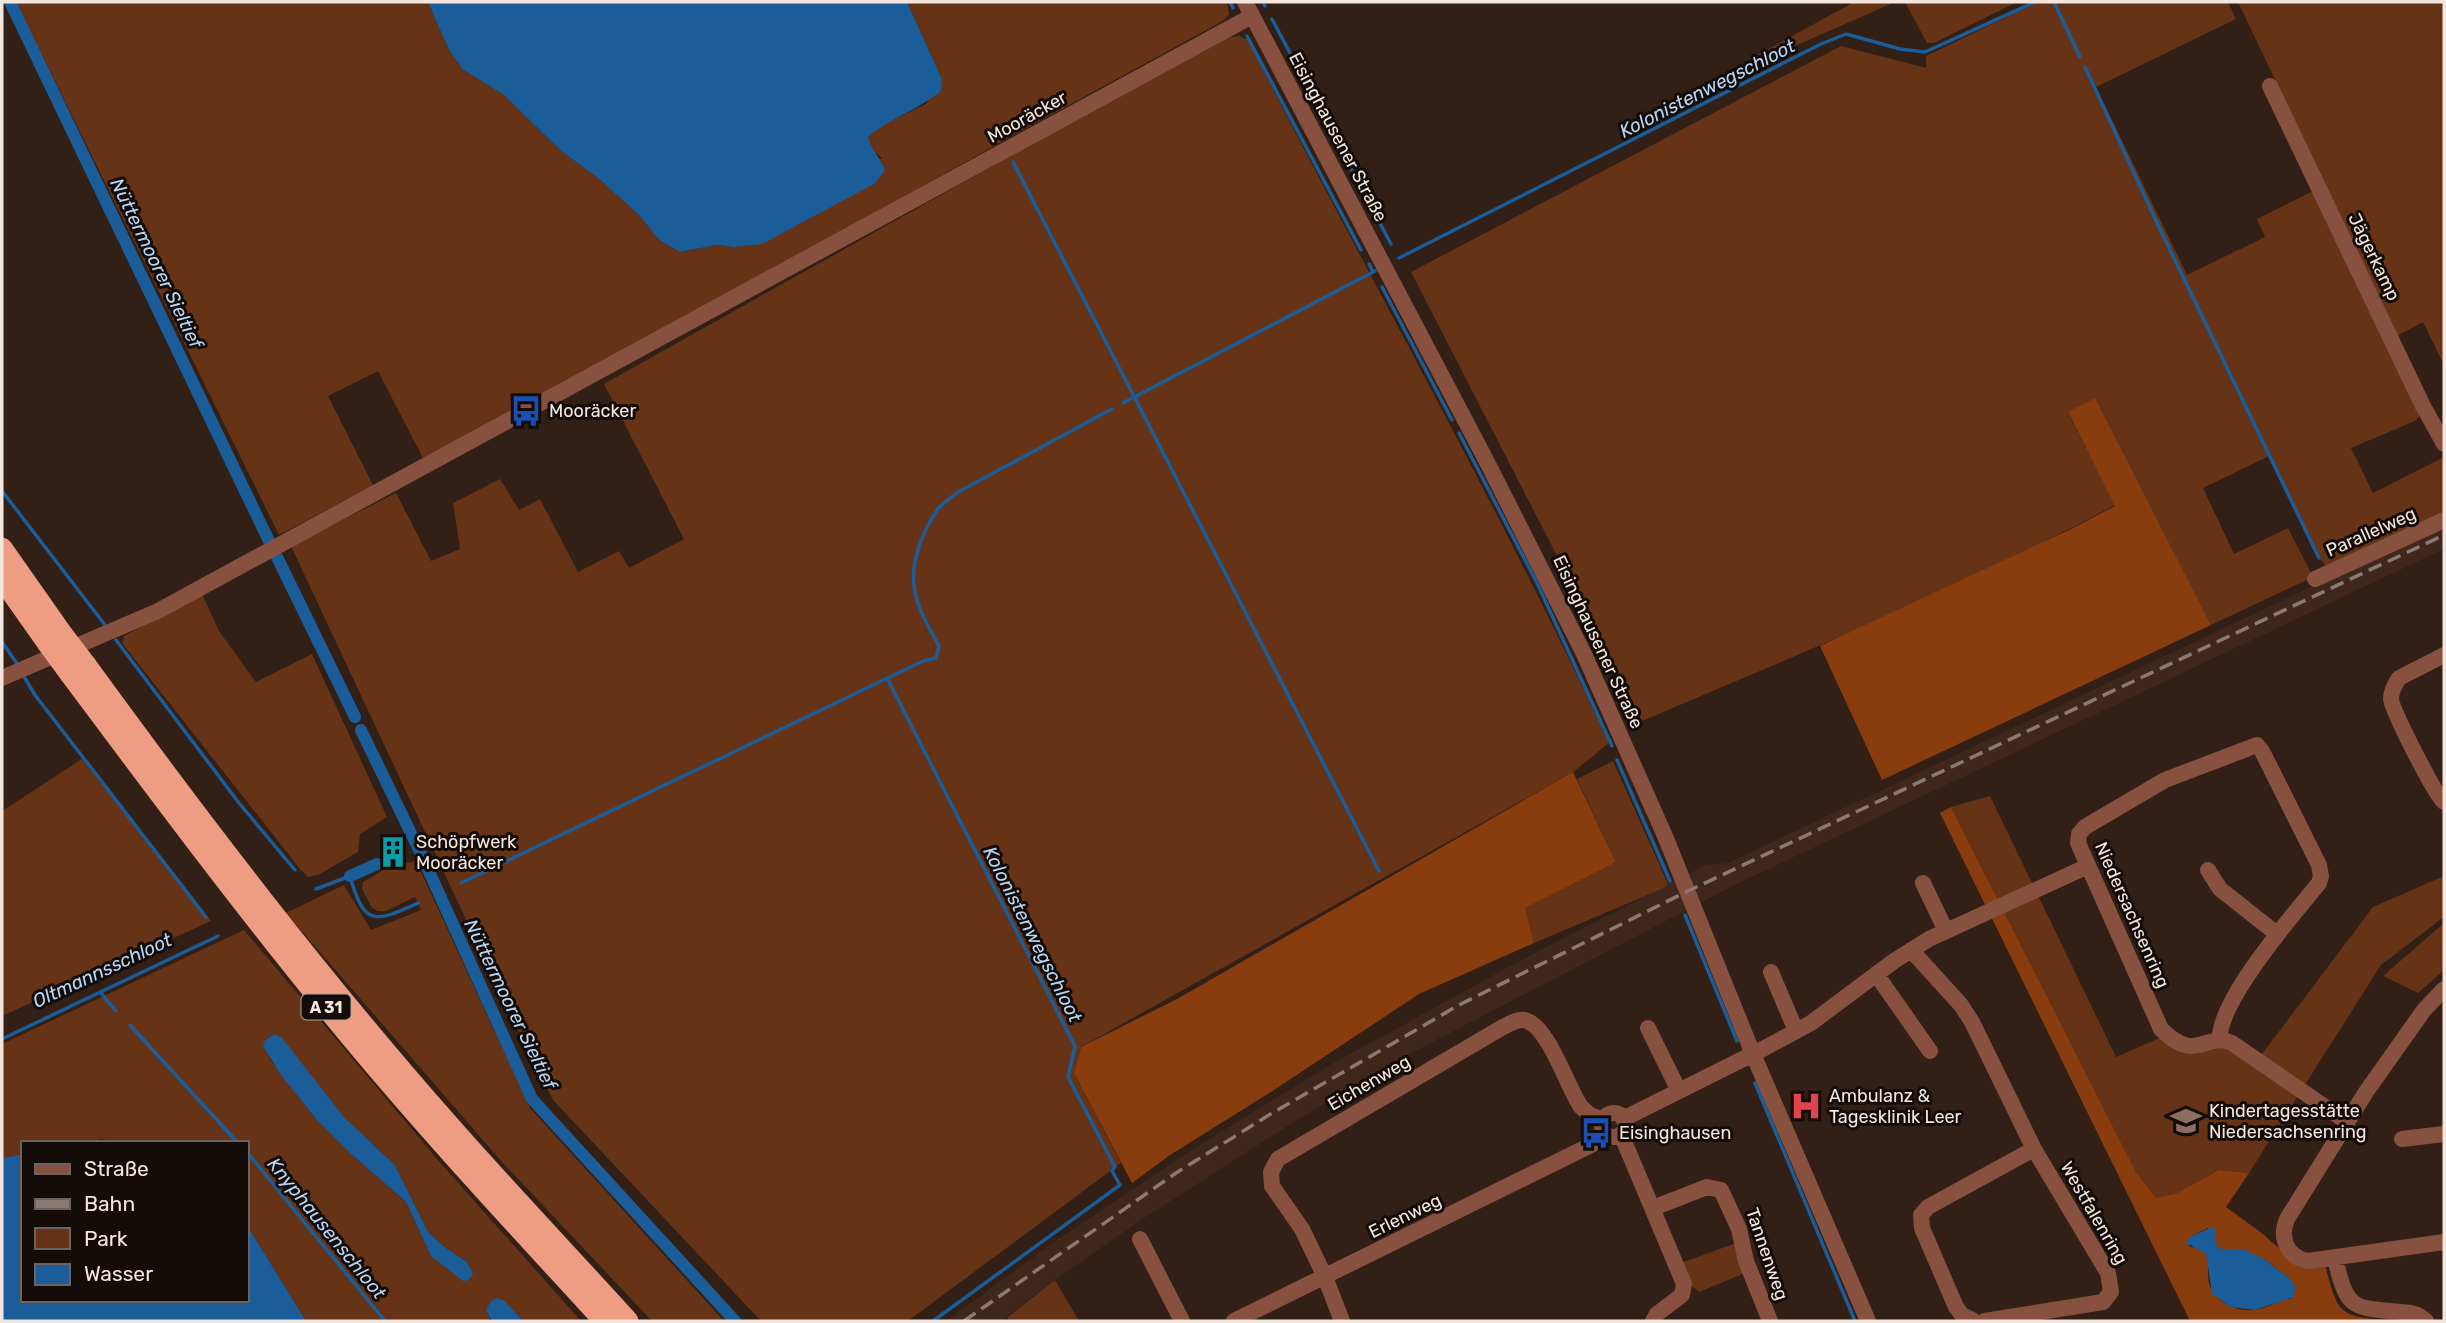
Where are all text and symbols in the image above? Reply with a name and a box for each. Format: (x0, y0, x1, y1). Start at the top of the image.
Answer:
water label: Kolonistenwegschloot (1616, 34, 1800, 143)
street label: Eisinghausener Straße (1284, 48, 1392, 226)
street label: Mooräcker (983, 86, 1071, 148)
water label: Nüttermoorer Sieltief (105, 174, 208, 354)
street label: Jägerkamp (2343, 210, 2405, 304)
bus stop icon: Mooräcker (509, 394, 543, 428)
place label: Mooräcker (549, 400, 636, 422)
street label: Parallelweg (2323, 502, 2419, 562)
street label: Eisinghausener Straße (1548, 552, 1648, 732)
place label: Schöpfwerk Mooräcker (416, 831, 517, 874)
building icon: Schöpfwerk Mooräcker (376, 835, 410, 869)
street label: Niedersachsenring (2090, 839, 2174, 991)
water label: Kolonistenwegschloot (978, 843, 1087, 1027)
water label: Nüttermoorer Sieltief (459, 915, 562, 1095)
water label: Oltmannsschloot (29, 928, 176, 1013)
road number: A 31 (302, 995, 350, 1020)
street label: Eichenweg (1324, 1050, 1414, 1116)
place label: Ambulanz & Tagesklinik Leer (1829, 1085, 1962, 1128)
hospital icon: Ambulanz & Tagesklinik Leer (1789, 1089, 1823, 1123)
place label: Kindertagesstätte Niedersachsenring (2209, 1100, 2367, 1143)
school or university icon: Kindertagesstätte Niedersachsenring (2169, 1104, 2203, 1138)
bus stop icon: Eisinghausen (1579, 1116, 1613, 1150)
place label: Eisinghausen (1619, 1122, 1731, 1144)
legend (21, 1141, 248, 1302)
water label: Knyphausenschloot (262, 1153, 391, 1304)
text: Straße (84, 1156, 149, 1181)
street label: Westfalenring (2056, 1158, 2132, 1268)
street label: Erlenweg (1365, 1189, 1445, 1243)
text: Bahn (84, 1191, 135, 1216)
street label: Tannenweg (1741, 1205, 1793, 1303)
text: Park (84, 1226, 128, 1251)
text: Wasser (84, 1261, 153, 1286)

